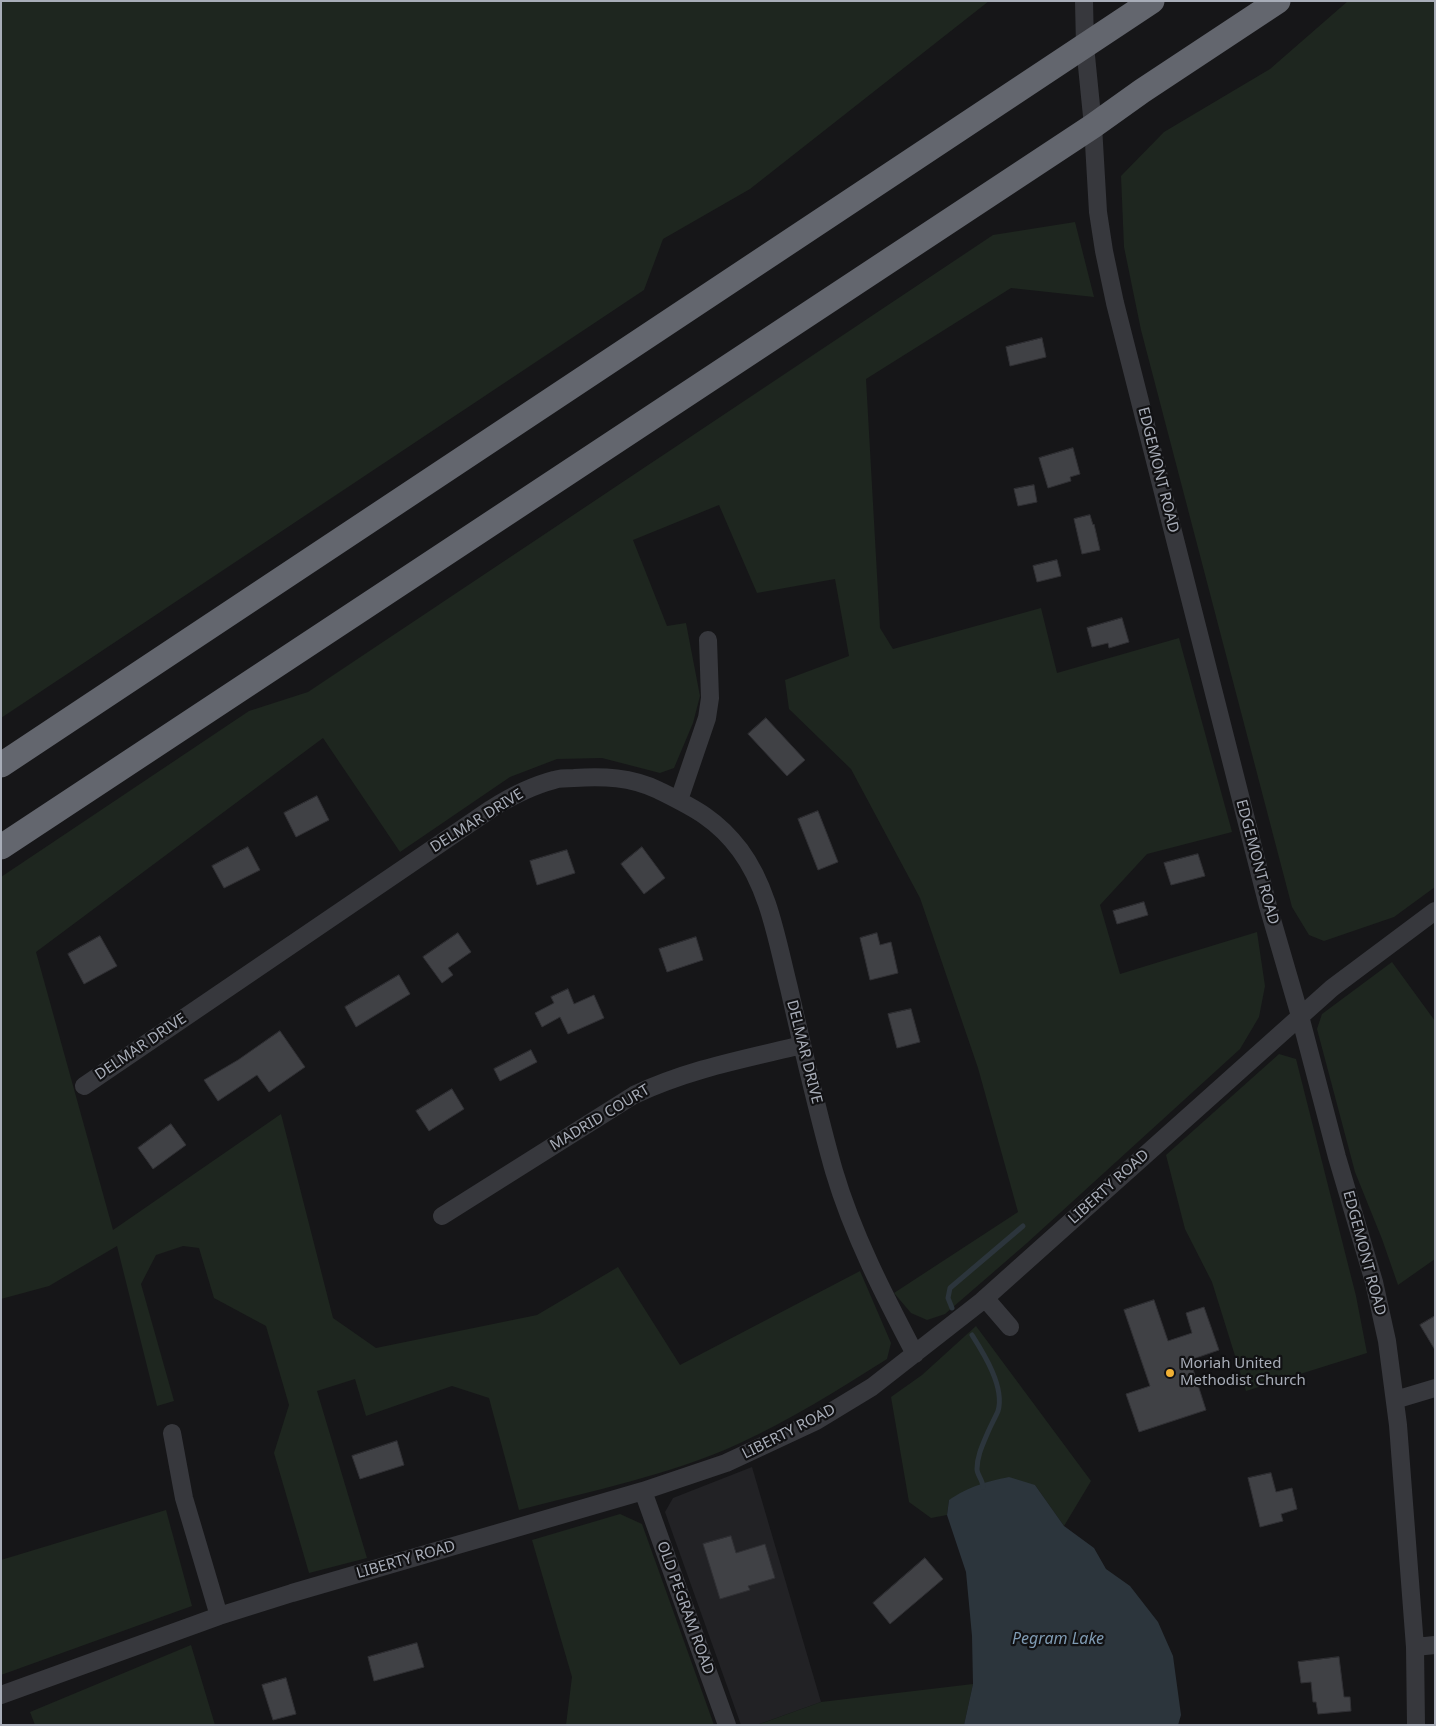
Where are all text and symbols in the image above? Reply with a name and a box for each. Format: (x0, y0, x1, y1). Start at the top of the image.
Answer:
street label: EDGEMONT ROAD (1134, 405, 1182, 535)
street label: DELMAR DRIVE (427, 785, 527, 857)
street label: EDGEMONT ROAD (1232, 797, 1282, 927)
street label: DELMAR DRIVE (782, 998, 826, 1106)
street label: DELMAR DRIVE (92, 1010, 190, 1084)
street label: MADRID COURT (547, 1081, 653, 1155)
street label: LIBERTY ROAD (1065, 1146, 1153, 1228)
street label: EDGEMONT ROAD (1339, 1188, 1389, 1318)
place label: Moriah United Methodist Church (1180, 1355, 1306, 1390)
marker: Moriah United Methodist Church (1164, 1367, 1176, 1379)
street label: LIBERTY ROAD (739, 1401, 839, 1463)
street label: LIBERTY ROAD (354, 1537, 458, 1583)
street label: OLD PEGRAM ROAD (653, 1539, 717, 1677)
water label: Pegram Lake (1012, 1629, 1104, 1649)

